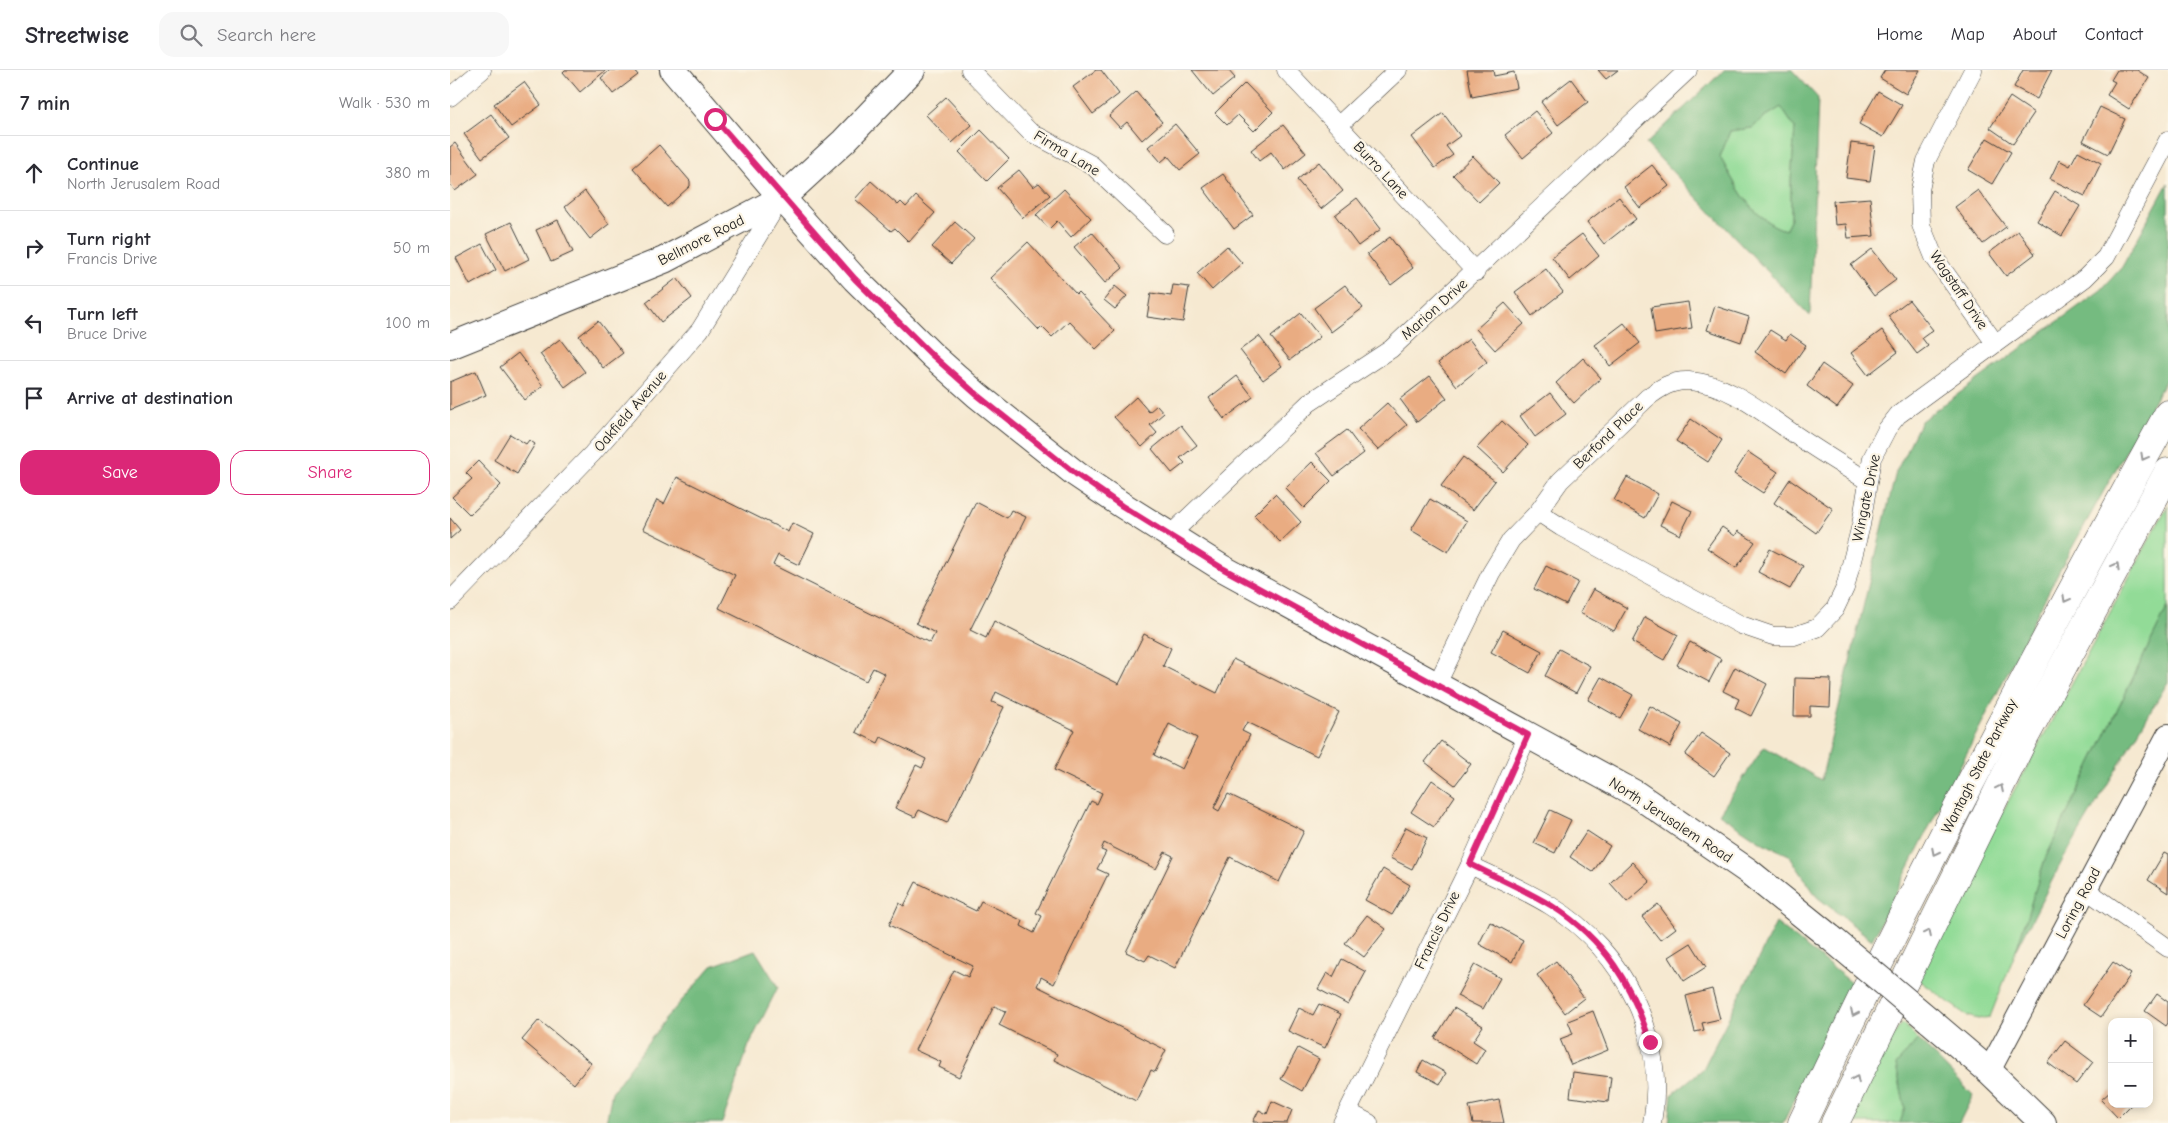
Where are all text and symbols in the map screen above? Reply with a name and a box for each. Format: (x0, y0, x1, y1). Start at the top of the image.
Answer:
search box (159, 12, 509, 57)
text: Streetwise (25, 21, 129, 49)
icon: search (177, 21, 205, 49)
text: Search here (217, 24, 316, 46)
text: Home (1876, 24, 1923, 45)
text: Map (1951, 24, 1985, 45)
text: About (2013, 24, 2057, 45)
text: Contact (2085, 24, 2143, 45)
text: 7 min (20, 91, 70, 115)
text: Walk · 530 m (339, 94, 430, 112)
route start (704, 108, 727, 131)
street label: Firma Lane (1031, 126, 1104, 180)
street label: Burro Lane (1350, 137, 1413, 203)
text: Continue (67, 153, 139, 175)
icon: ahead (20, 159, 48, 187)
text: 380 m (385, 164, 430, 182)
text: North Jerusalem Road (67, 175, 220, 193)
street label: Bellmore Road (655, 211, 747, 269)
text: Turn right (67, 228, 151, 250)
icon: right (20, 234, 48, 262)
text: 50 m (393, 239, 430, 257)
street label: Wagstaff Drive (1926, 247, 1992, 333)
text: Francis Drive (67, 250, 157, 268)
street label: Marion Drive (1397, 274, 1471, 344)
text: Turn left (67, 303, 138, 325)
icon: left (20, 309, 48, 337)
text: 100 m (386, 314, 430, 332)
text: Bruce Drive (67, 325, 147, 343)
street label: Oakfield Avenue (590, 366, 670, 455)
icon: arrive (20, 384, 48, 412)
text: Arrive at destination (67, 387, 233, 409)
street label: Berfond Place (1569, 397, 1647, 473)
button: Save (20, 450, 220, 495)
button: Share (230, 450, 430, 495)
street label: Wingate Drive (1848, 452, 1884, 543)
one-way arrow (2141, 452, 2151, 461)
one-way arrow (2110, 563, 2120, 572)
one-way arrow (2062, 594, 2072, 603)
street label: Wantagh State Parkway (1937, 695, 2021, 836)
street label: North Jerusalem Road (1606, 773, 1736, 867)
one-way arrow (1994, 784, 2004, 793)
one-way arrow (1931, 847, 1941, 856)
street label: Loring Road (2052, 864, 2104, 942)
street label: Francis Drive (1410, 888, 1464, 972)
one-way arrow (1922, 930, 1932, 939)
one-way arrow (1850, 1008, 1860, 1017)
map controls (2108, 1018, 2153, 1108)
button: + (2108, 1018, 2153, 1063)
route end (1639, 1031, 1662, 1054)
button: − (2108, 1063, 2153, 1108)
one-way arrow (1850, 1075, 1861, 1084)

